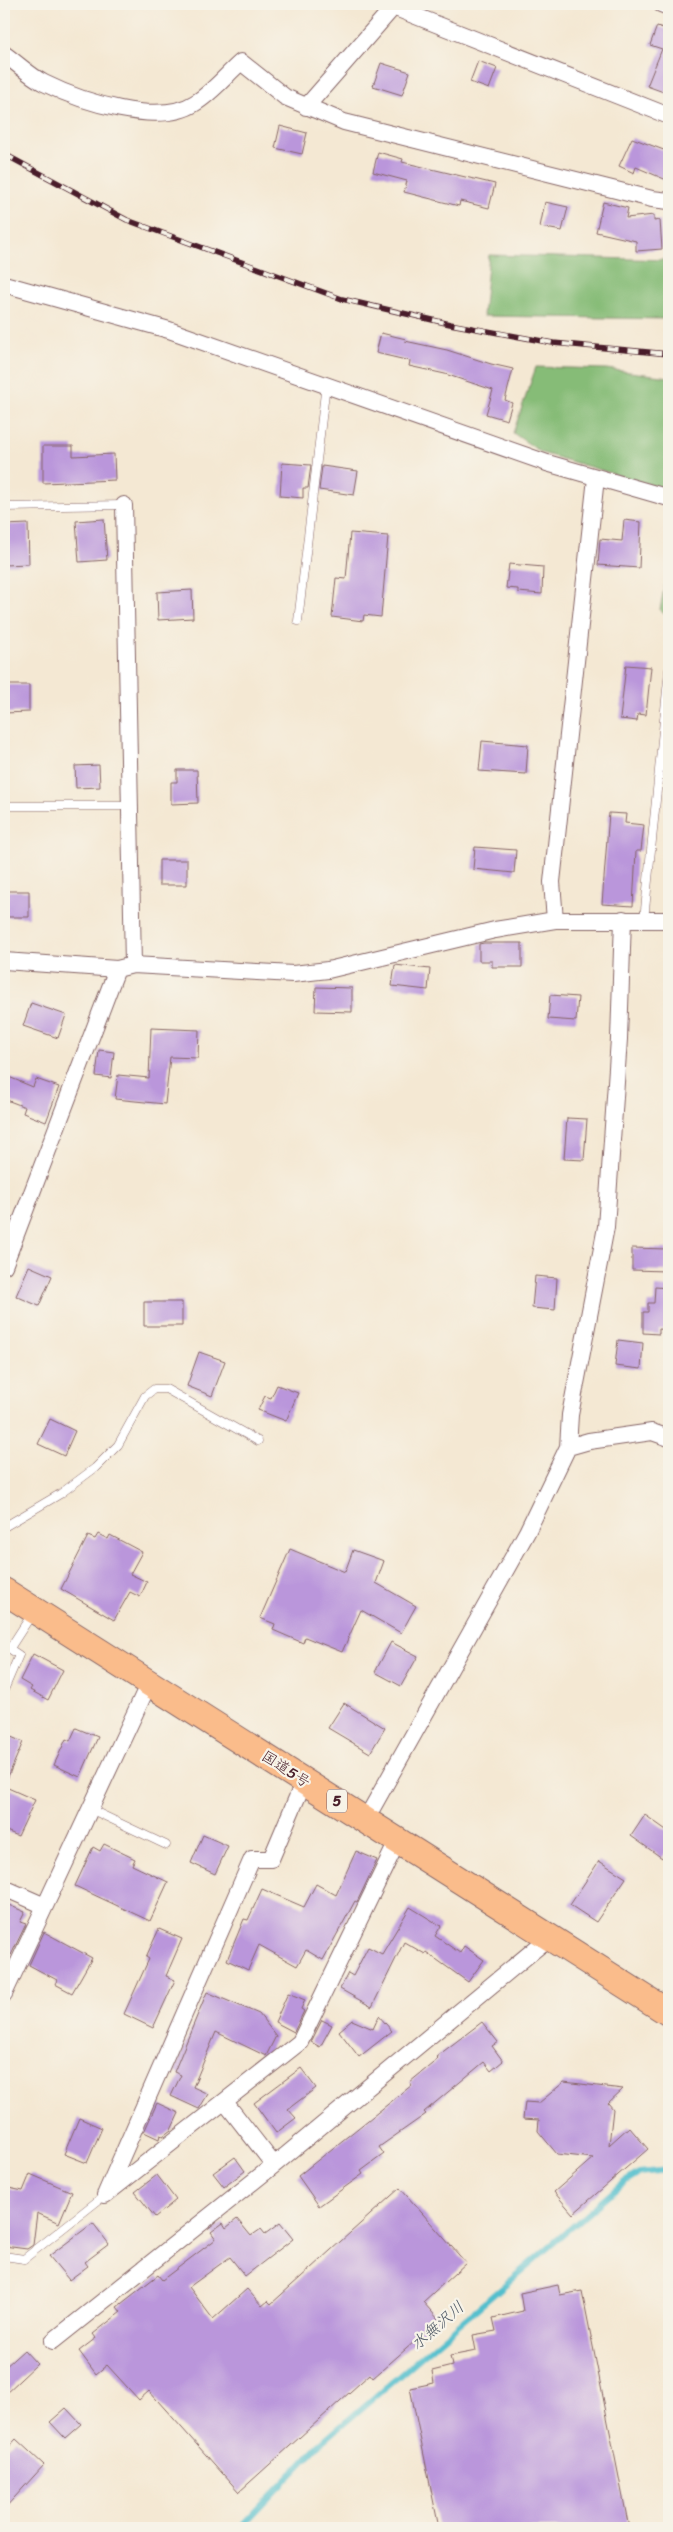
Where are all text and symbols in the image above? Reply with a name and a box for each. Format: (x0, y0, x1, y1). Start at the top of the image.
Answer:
street label: 国道5号 (256, 1743, 316, 1795)
road number: 5 (327, 1790, 347, 1812)
water label: 水無沢川 (404, 2293, 471, 2357)

